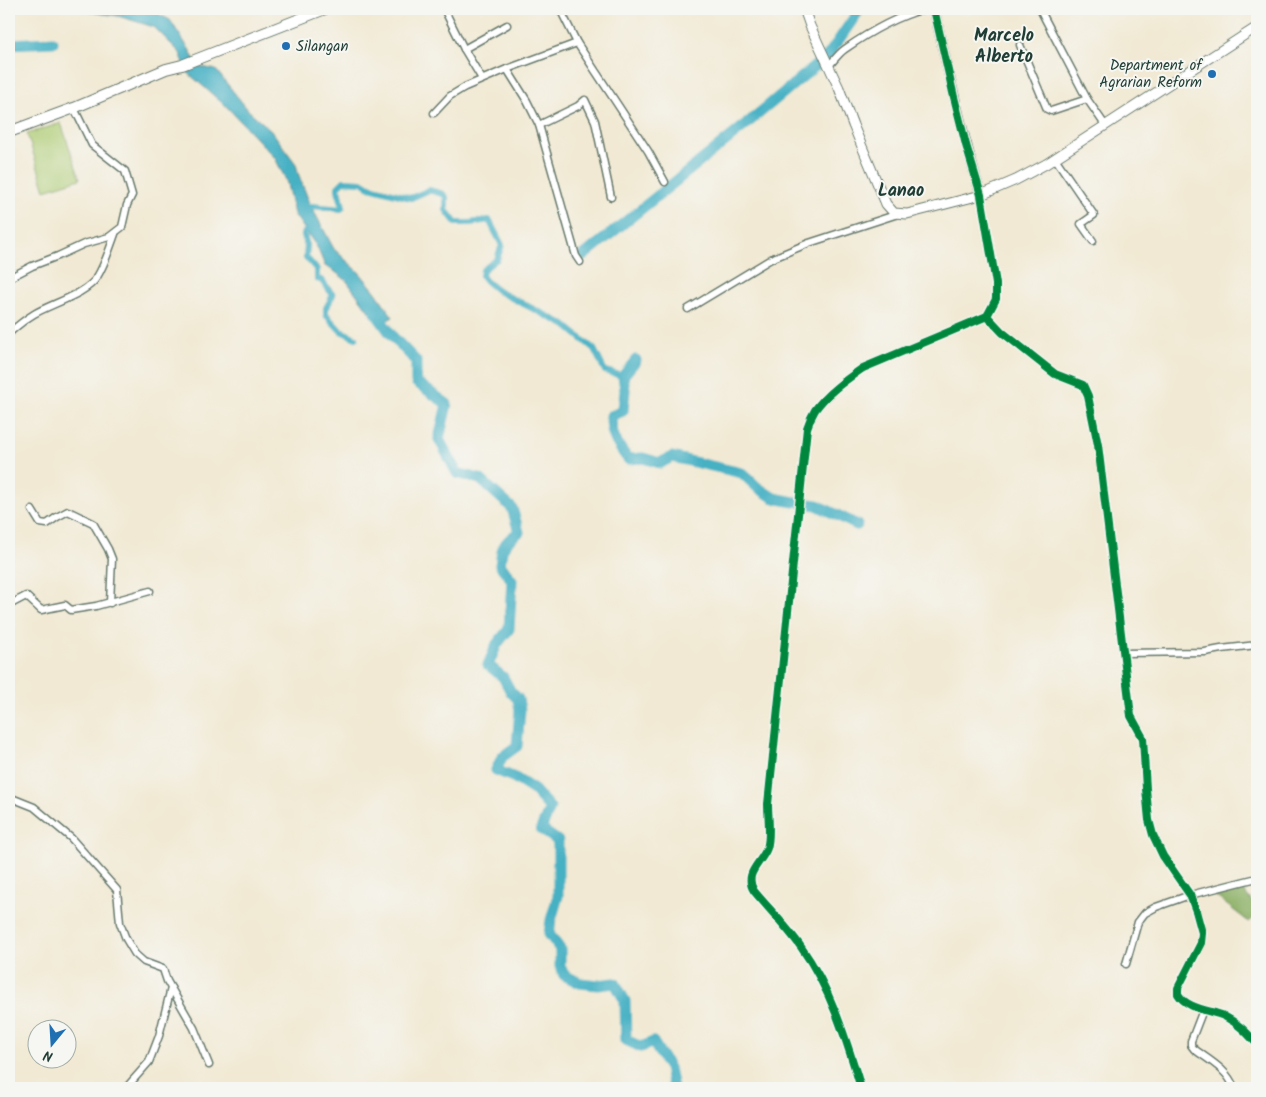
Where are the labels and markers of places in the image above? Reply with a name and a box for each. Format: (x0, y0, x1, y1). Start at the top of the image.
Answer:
place label: Silangan (296, 35, 348, 59)
marker: Silangan (280, 40, 292, 52)
place label: Department of Agrarian Reform (1099, 54, 1203, 95)
marker: Department of Agrarian Reform (1206, 68, 1218, 80)

